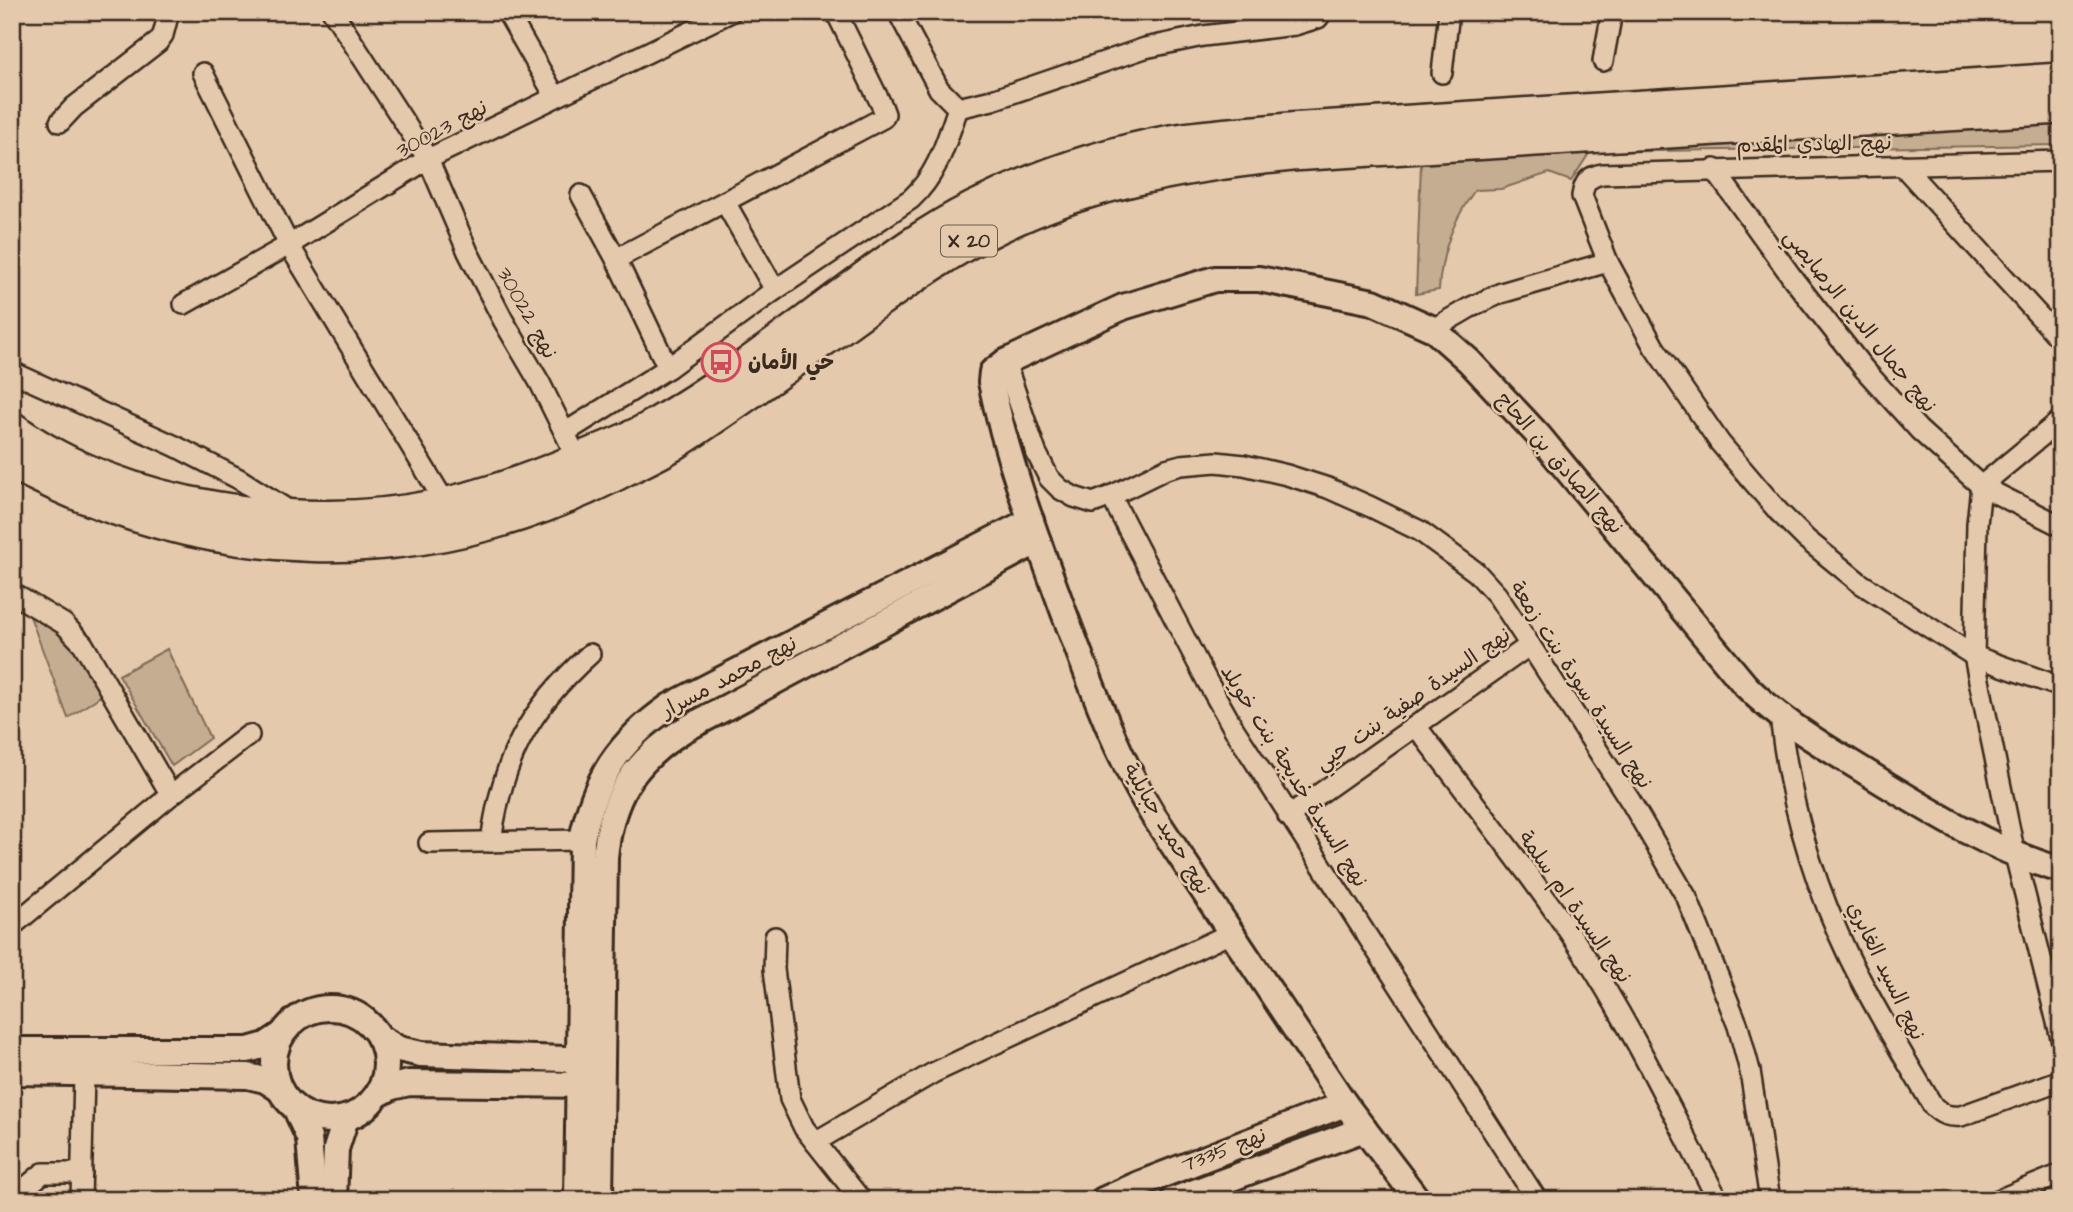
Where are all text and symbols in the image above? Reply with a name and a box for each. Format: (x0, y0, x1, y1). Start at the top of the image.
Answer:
street label: نهج 30023 (391, 93, 493, 165)
street label: نهج الهادي المقدم (1736, 128, 1892, 161)
street label: نهج جمال الدين الرصايصي (1774, 223, 1943, 421)
road number: X 20 (941, 226, 997, 256)
street label: نهج 30022 (490, 262, 564, 364)
bus stop icon: حي الأمان (700, 341, 742, 383)
place label: حي الأمان (748, 348, 834, 381)
street label: نهج الصادق بن الحاج (1490, 385, 1630, 541)
street label: نهج السيدة سودة بنت زمعة (1503, 576, 1659, 794)
street label: نهج السيدة صفية بنت حيي (1309, 620, 1519, 781)
street label: نهج محمد مسرار (654, 629, 802, 726)
street label: نهج السيدة خديجة بنت خويلد (1213, 659, 1375, 893)
street label: نهج حميد جبايلية (1116, 758, 1218, 900)
street label: نهج السيدة ام سلمة (1511, 825, 1638, 990)
street label: نهج السيد الغابري (1840, 897, 1932, 1045)
street label: نهج 7335 (1177, 1121, 1271, 1179)

